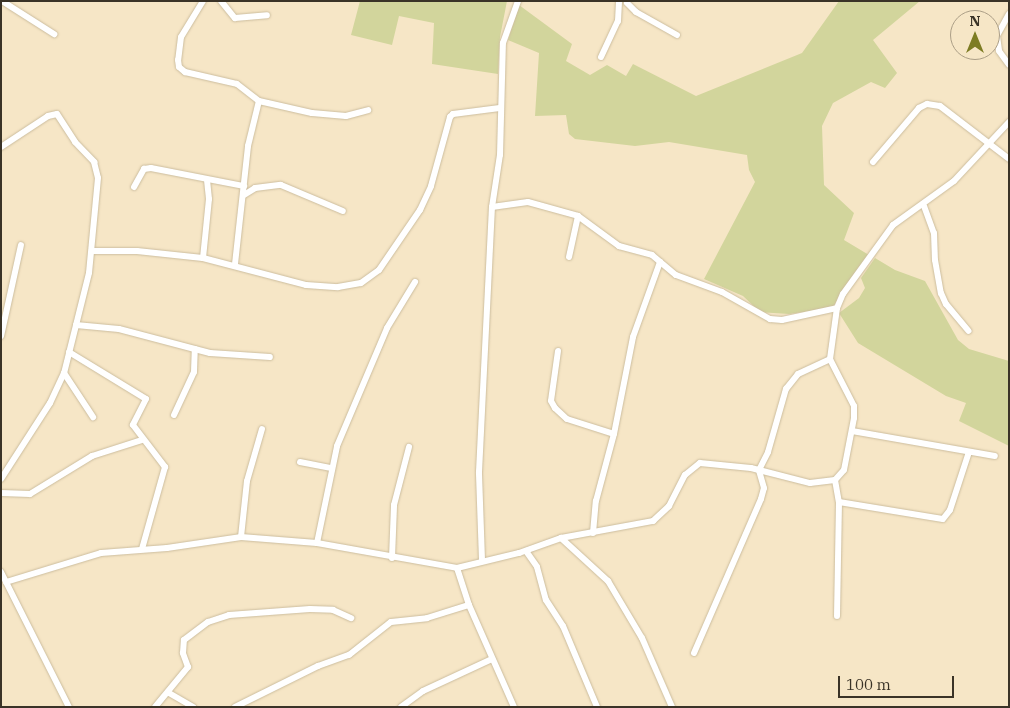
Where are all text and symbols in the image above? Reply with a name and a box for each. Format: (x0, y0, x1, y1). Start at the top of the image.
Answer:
north arrow (950, 10, 1000, 60)
text: N (969, 12, 981, 30)
scale bar (840, 666, 956, 698)
text: 100 m (846, 675, 891, 694)

